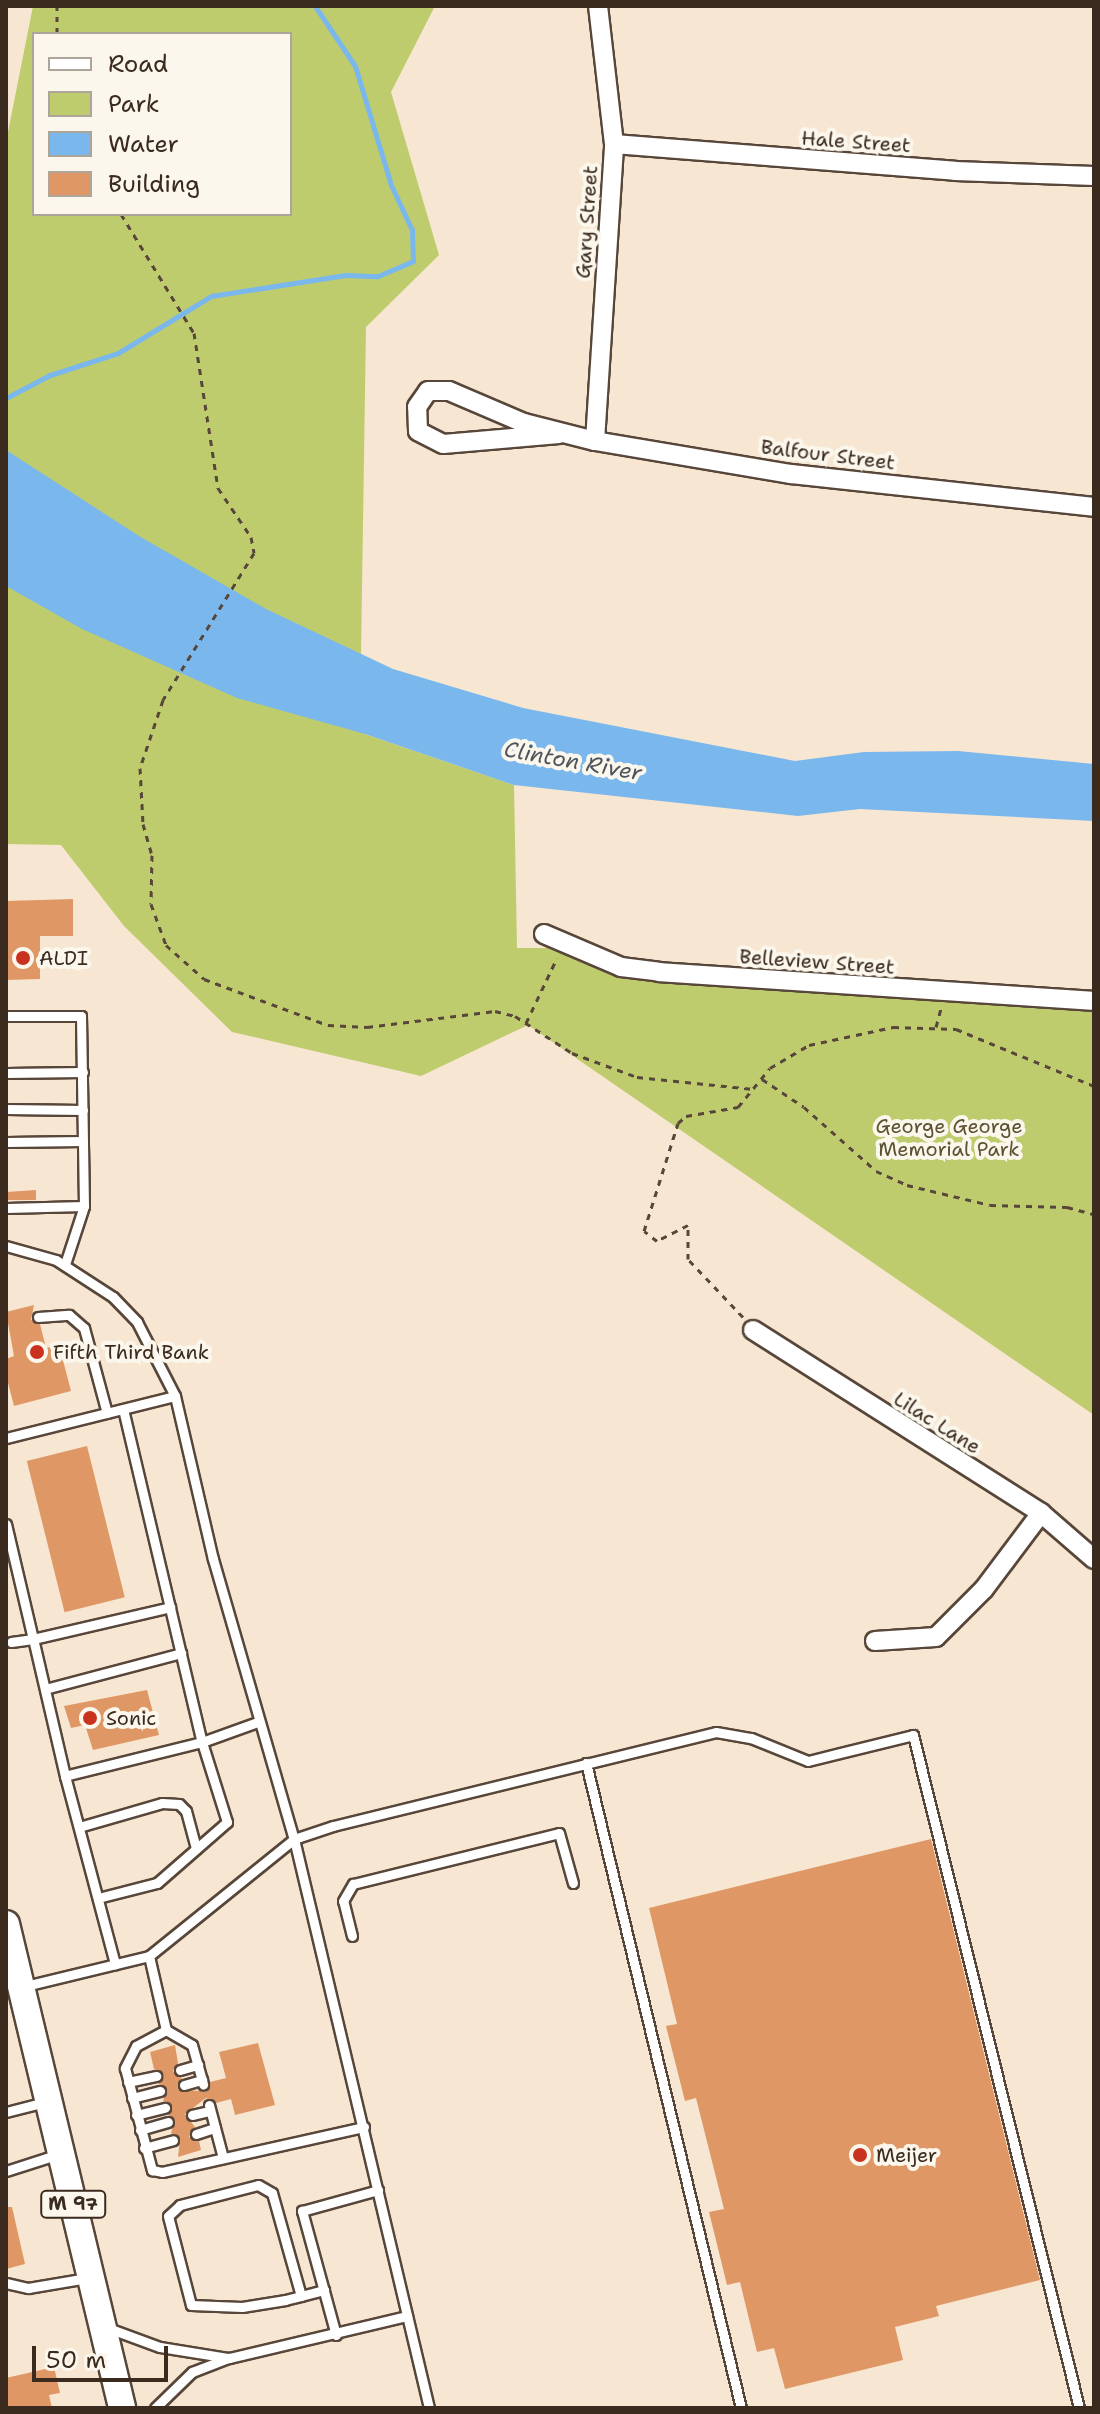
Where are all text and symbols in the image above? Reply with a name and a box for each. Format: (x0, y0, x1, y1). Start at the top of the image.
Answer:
legend (32, 32, 292, 216)
text: Road (108, 48, 168, 80)
text: Park (108, 88, 160, 120)
street label: Hale Street (801, 126, 911, 158)
text: Water (108, 128, 179, 160)
street label: Gary Street (571, 165, 603, 279)
text: Building (108, 168, 200, 200)
street label: Balfour Street (760, 435, 896, 475)
water label: Clinton River (502, 736, 644, 786)
street label: Belleview Street (739, 945, 895, 979)
place label: ALDI (39, 946, 88, 970)
marker: ALDI (14, 949, 32, 967)
park label: George George Memorial Park (875, 1115, 1023, 1162)
place label: Fifth Third Bank (53, 1340, 209, 1364)
marker: Fifth Third Bank (28, 1343, 46, 1361)
street label: Lilac Lane (889, 1387, 985, 1459)
place label: Sonic (106, 1706, 156, 1730)
marker: Sonic (81, 1709, 99, 1727)
place label: Meijer (876, 2143, 937, 2167)
marker: Meijer (851, 2146, 869, 2164)
road number: M 97 (39, 2190, 107, 2218)
scale bar (36, 2330, 172, 2380)
text: 50 m (46, 2344, 106, 2376)

